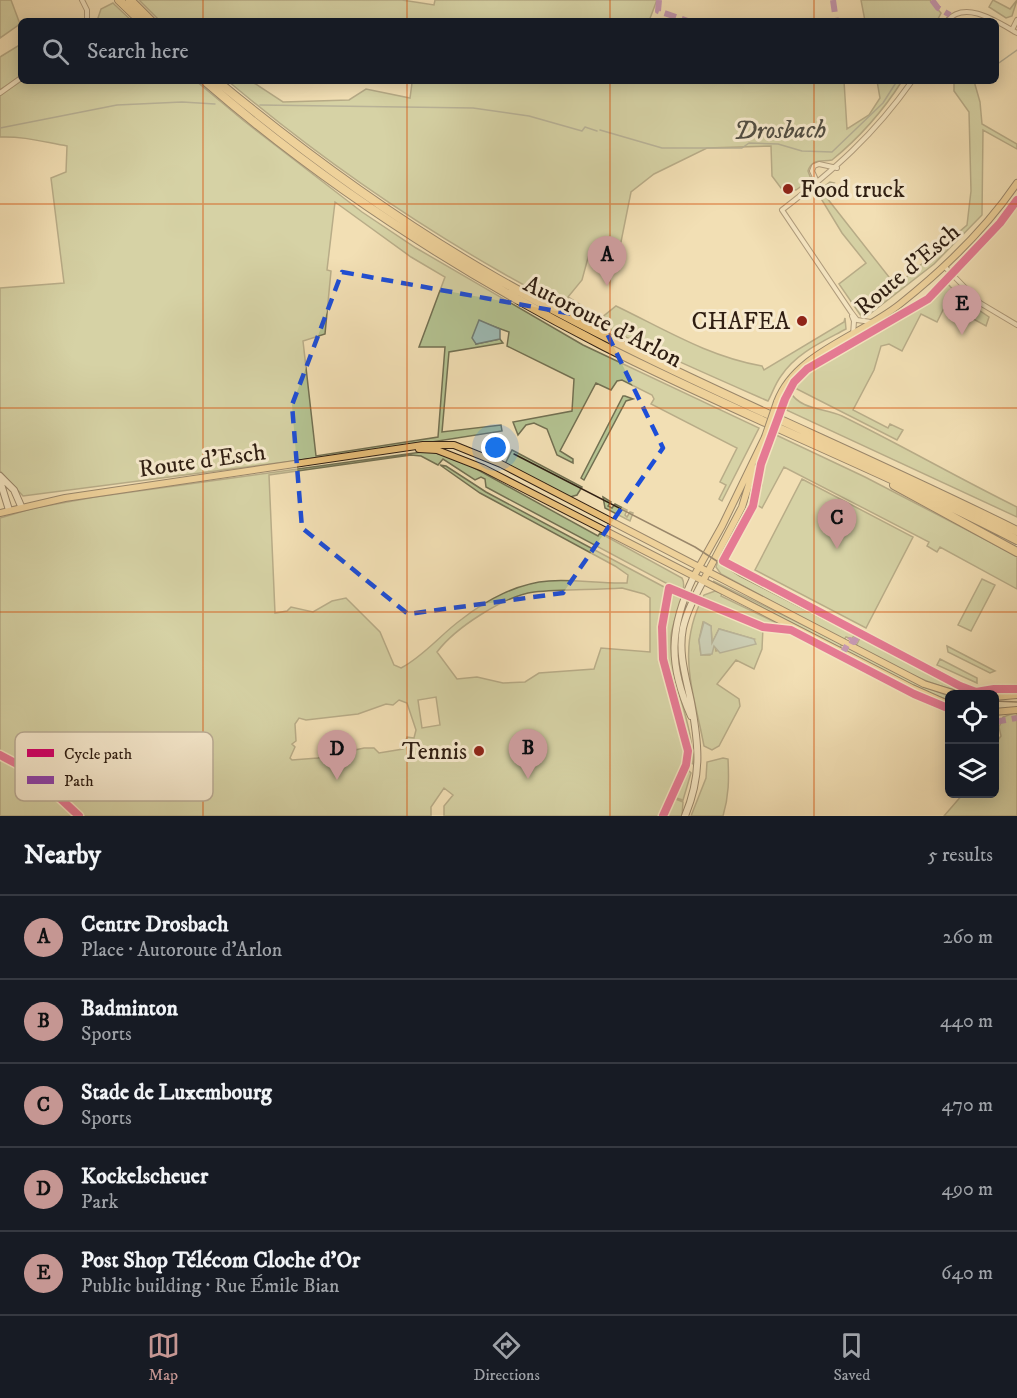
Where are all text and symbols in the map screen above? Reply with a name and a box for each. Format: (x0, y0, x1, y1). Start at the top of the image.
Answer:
search box (18, 18, 999, 84)
icon: search (39, 35, 72, 68)
text: Search here (87, 38, 189, 65)
water label: Drosbach (733, 113, 827, 148)
place label: Food truck (800, 175, 905, 205)
marker: Food truck (781, 182, 795, 196)
street label: Route d'Esch (849, 217, 965, 321)
pin: A (588, 236, 626, 286)
street label: Autoroute d'Arlon (518, 269, 687, 375)
pin: E (942, 286, 982, 335)
place label: CHAFEA (692, 307, 791, 337)
marker: CHAFEA (795, 314, 809, 328)
your location (481, 433, 510, 462)
street label: Route d'Esch (137, 437, 268, 485)
pin: C (818, 500, 856, 549)
map controls (945, 690, 999, 798)
button: locate (945, 690, 999, 744)
pin: D (318, 730, 356, 780)
pin: B (508, 730, 548, 779)
legend (15, 732, 213, 801)
place label: Tennis (402, 737, 467, 767)
text: Cycle path (64, 744, 133, 764)
marker: Tennis (472, 744, 486, 758)
button: layers (945, 744, 999, 798)
text: Path (64, 771, 94, 791)
text: Nearby (24, 839, 101, 872)
text: 5 results (928, 843, 993, 868)
text: Centre Drosbach (81, 911, 228, 938)
text: A (37, 925, 50, 950)
text: 260 m (943, 925, 993, 950)
text: Place · Autoroute d'Arlon (81, 938, 282, 963)
text: Badminton (81, 995, 178, 1022)
text: B (37, 1009, 50, 1034)
text: 440 m (940, 1009, 993, 1034)
text: Sports (81, 1022, 132, 1047)
text: Stade de Luxembourg (81, 1079, 272, 1106)
text: C (37, 1093, 50, 1118)
text: 470 m (942, 1093, 993, 1118)
text: Sports (81, 1106, 132, 1131)
text: Kockelscheuer (81, 1163, 208, 1190)
text: D (36, 1177, 51, 1202)
text: 490 m (941, 1177, 993, 1202)
text: Park (81, 1190, 118, 1215)
text: Post Shop Télécom Cloche d'Or (81, 1247, 360, 1274)
text: E (36, 1261, 51, 1286)
text: 640 m (941, 1261, 993, 1286)
text: Public building · Rue Émile Bian (81, 1274, 340, 1299)
tab: Map (147, 1329, 180, 1385)
tab: Directions (473, 1329, 540, 1385)
tab: Saved (833, 1329, 870, 1385)

